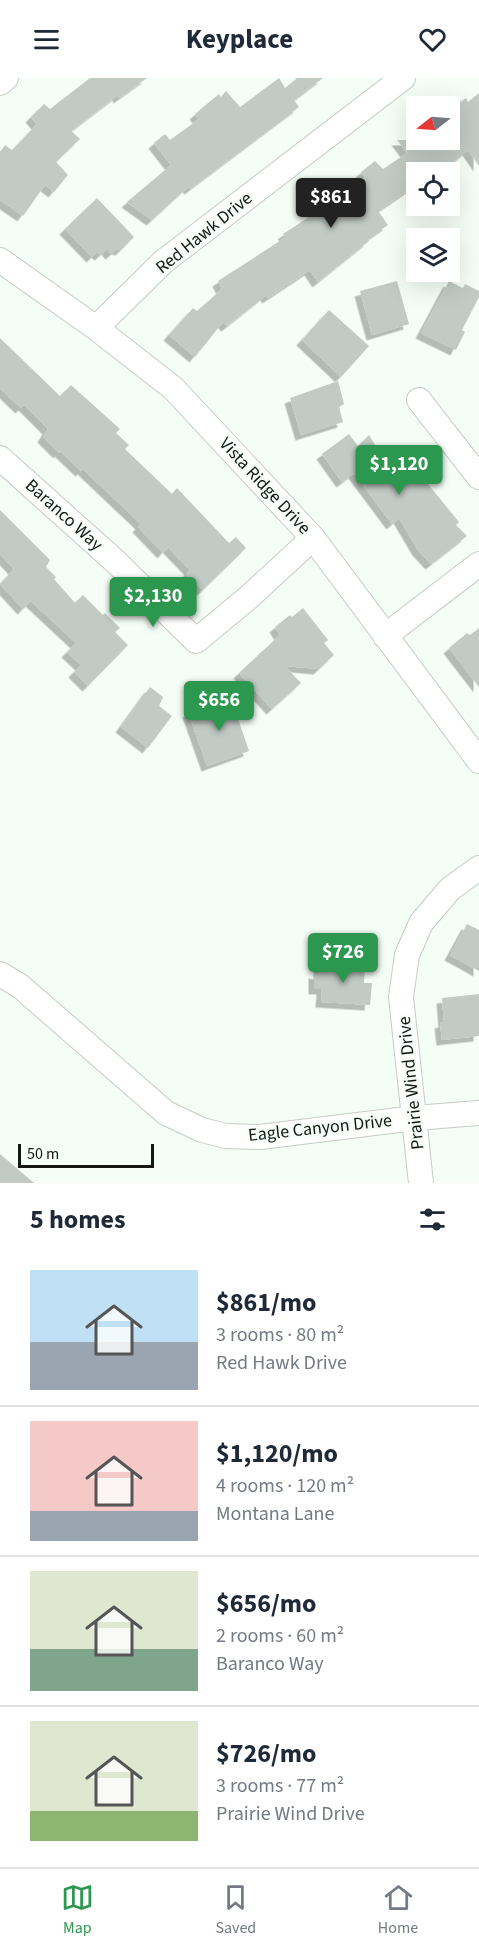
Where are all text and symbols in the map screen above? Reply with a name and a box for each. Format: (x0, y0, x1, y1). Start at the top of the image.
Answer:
text: Keyplace (186, 20, 293, 59)
icon: menu (30, 23, 63, 56)
icon: heart (416, 23, 449, 56)
north arrow (406, 96, 460, 150)
map controls (406, 96, 460, 282)
button: locate (406, 162, 460, 216)
pin: $861 (295, 178, 367, 229)
text: $861 (310, 183, 352, 211)
street label: Red Hawk Drive (150, 186, 258, 280)
button: layers (406, 228, 460, 282)
street label: Vista Ridge Drive (213, 432, 317, 540)
pin: $1,120 (350, 445, 448, 496)
text: $1,120 (370, 450, 428, 478)
street label: Baranco Way (20, 473, 109, 557)
pin: $2,130 (104, 577, 202, 628)
text: $2,130 (124, 582, 182, 610)
pin: $656 (183, 681, 255, 732)
text: $656 (198, 686, 240, 714)
pin: $726 (307, 933, 379, 984)
text: $726 (322, 938, 364, 966)
street label: Prairie Wind Drive (392, 1015, 430, 1151)
street label: Eagle Canyon Drive (247, 1108, 393, 1148)
scale bar (18, 1141, 154, 1168)
text: 50 m (27, 1143, 59, 1165)
text: 5 homes (30, 1201, 125, 1238)
icon: filters (416, 1203, 449, 1236)
text: $861/mo (216, 1284, 316, 1321)
icon: home (78, 1294, 150, 1366)
text: 3 rooms · 80 m² (216, 1321, 344, 1349)
text: Red Hawk Drive (216, 1349, 347, 1377)
text: $1,120/mo (216, 1435, 338, 1472)
icon: home (78, 1445, 150, 1517)
text: 4 rooms · 120 m² (216, 1472, 354, 1500)
text: Montana Lane (216, 1500, 334, 1528)
text: $656/mo (216, 1585, 316, 1622)
icon: home (78, 1595, 150, 1667)
text: 2 rooms · 60 m² (216, 1622, 344, 1650)
text: Baranco Way (216, 1650, 324, 1678)
text: $726/mo (216, 1735, 316, 1772)
icon: home (78, 1745, 150, 1817)
text: 3 rooms · 77 m² (216, 1772, 344, 1800)
text: Prairie Wind Drive (216, 1800, 365, 1828)
tab: Map (61, 1881, 94, 1939)
tab: Saved (215, 1881, 256, 1939)
tab: Home (378, 1881, 418, 1939)

